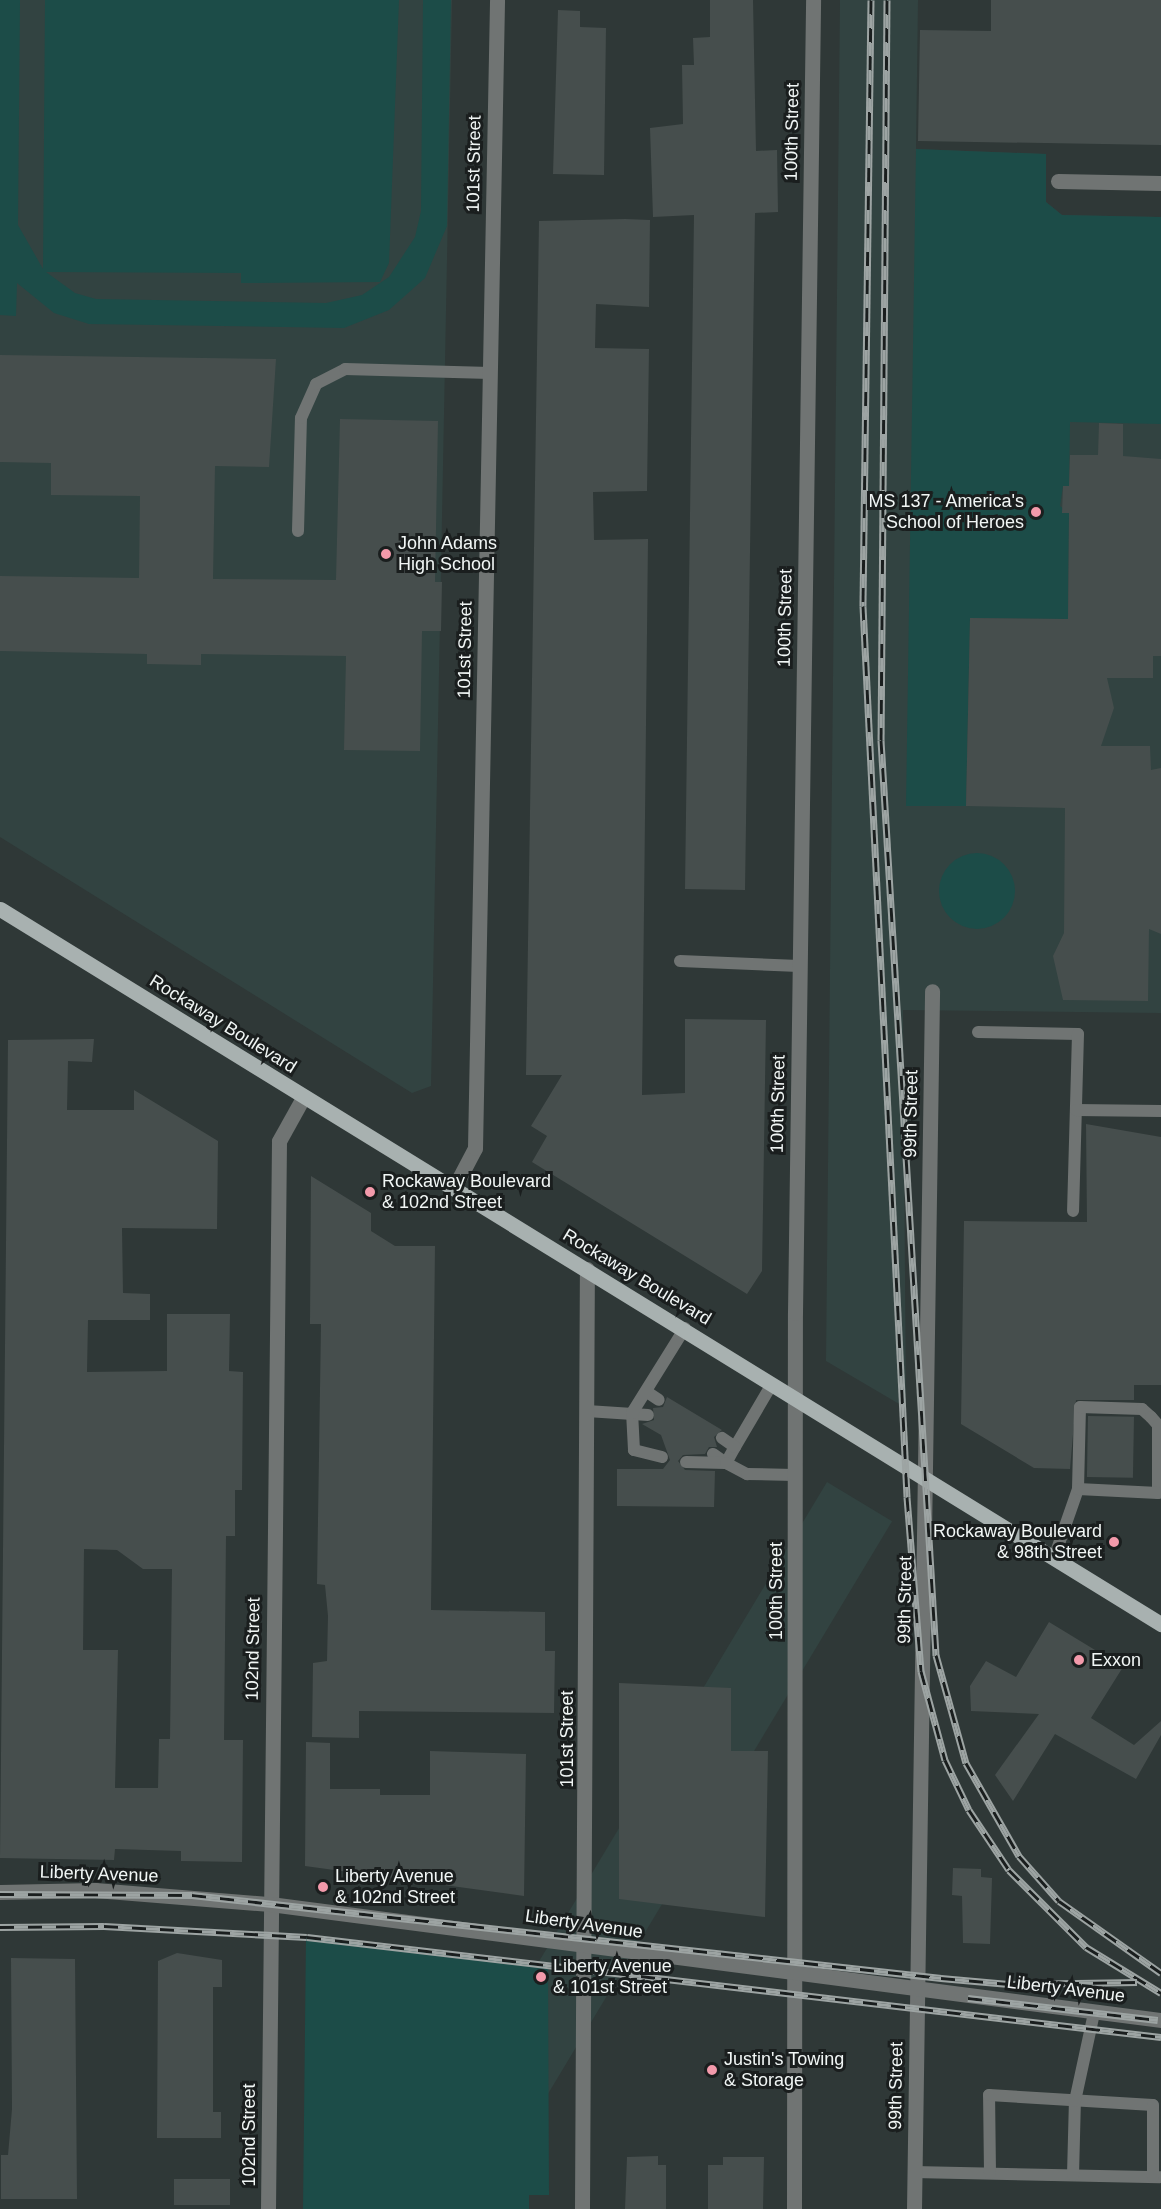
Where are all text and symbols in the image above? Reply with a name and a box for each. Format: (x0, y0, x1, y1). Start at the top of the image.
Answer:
street label: 100th Street (780, 83, 804, 181)
street label: 101st Street (462, 115, 486, 213)
place label: MS 137 - America's School of Heroes (868, 491, 1024, 534)
marker: MS 137 - America's School of Heroes (1029, 505, 1043, 519)
place label: John Adams High School (398, 533, 498, 576)
marker: John Adams High School (379, 547, 393, 561)
street label: 100th Street (773, 569, 797, 667)
street label: 101st Street (453, 601, 477, 699)
street label: Rockaway Boulevard (146, 970, 300, 1078)
street label: 100th Street (766, 1055, 790, 1153)
street label: 99th Street (899, 1070, 923, 1158)
place label: Rockaway Boulevard & 102nd Street (382, 1171, 551, 1214)
marker: Rockaway Boulevard & 102nd Street (363, 1185, 377, 1199)
street label: Rockaway Boulevard (559, 1224, 715, 1330)
place label: Rockaway Boulevard & 98th Street (933, 1521, 1102, 1564)
marker: Rockaway Boulevard & 98th Street (1107, 1535, 1121, 1549)
street label: 100th Street (765, 1542, 787, 1640)
street label: 99th Street (893, 1556, 917, 1644)
street label: 102nd Street (241, 1597, 265, 1701)
place label: Exxon (1091, 1649, 1141, 1671)
marker: Exxon (1072, 1653, 1086, 1667)
street label: 101st Street (556, 1690, 578, 1788)
street label: Liberty Avenue (39, 1861, 159, 1887)
place label: Liberty Avenue & 102nd Street (335, 1866, 455, 1908)
marker: Liberty Avenue & 102nd Street (316, 1880, 330, 1894)
street label: Liberty Avenue (523, 1905, 645, 1943)
place label: Liberty Avenue & 101st Street (553, 1956, 673, 1998)
marker: Liberty Avenue & 101st Street (534, 1970, 548, 1984)
street label: Liberty Avenue (1005, 1971, 1127, 2007)
street label: 99th Street (884, 2042, 908, 2130)
place label: Justin's Towing & Storage (724, 2049, 844, 2092)
marker: Justin's Towing & Storage (705, 2063, 719, 2077)
street label: 102nd Street (238, 2083, 260, 2187)

